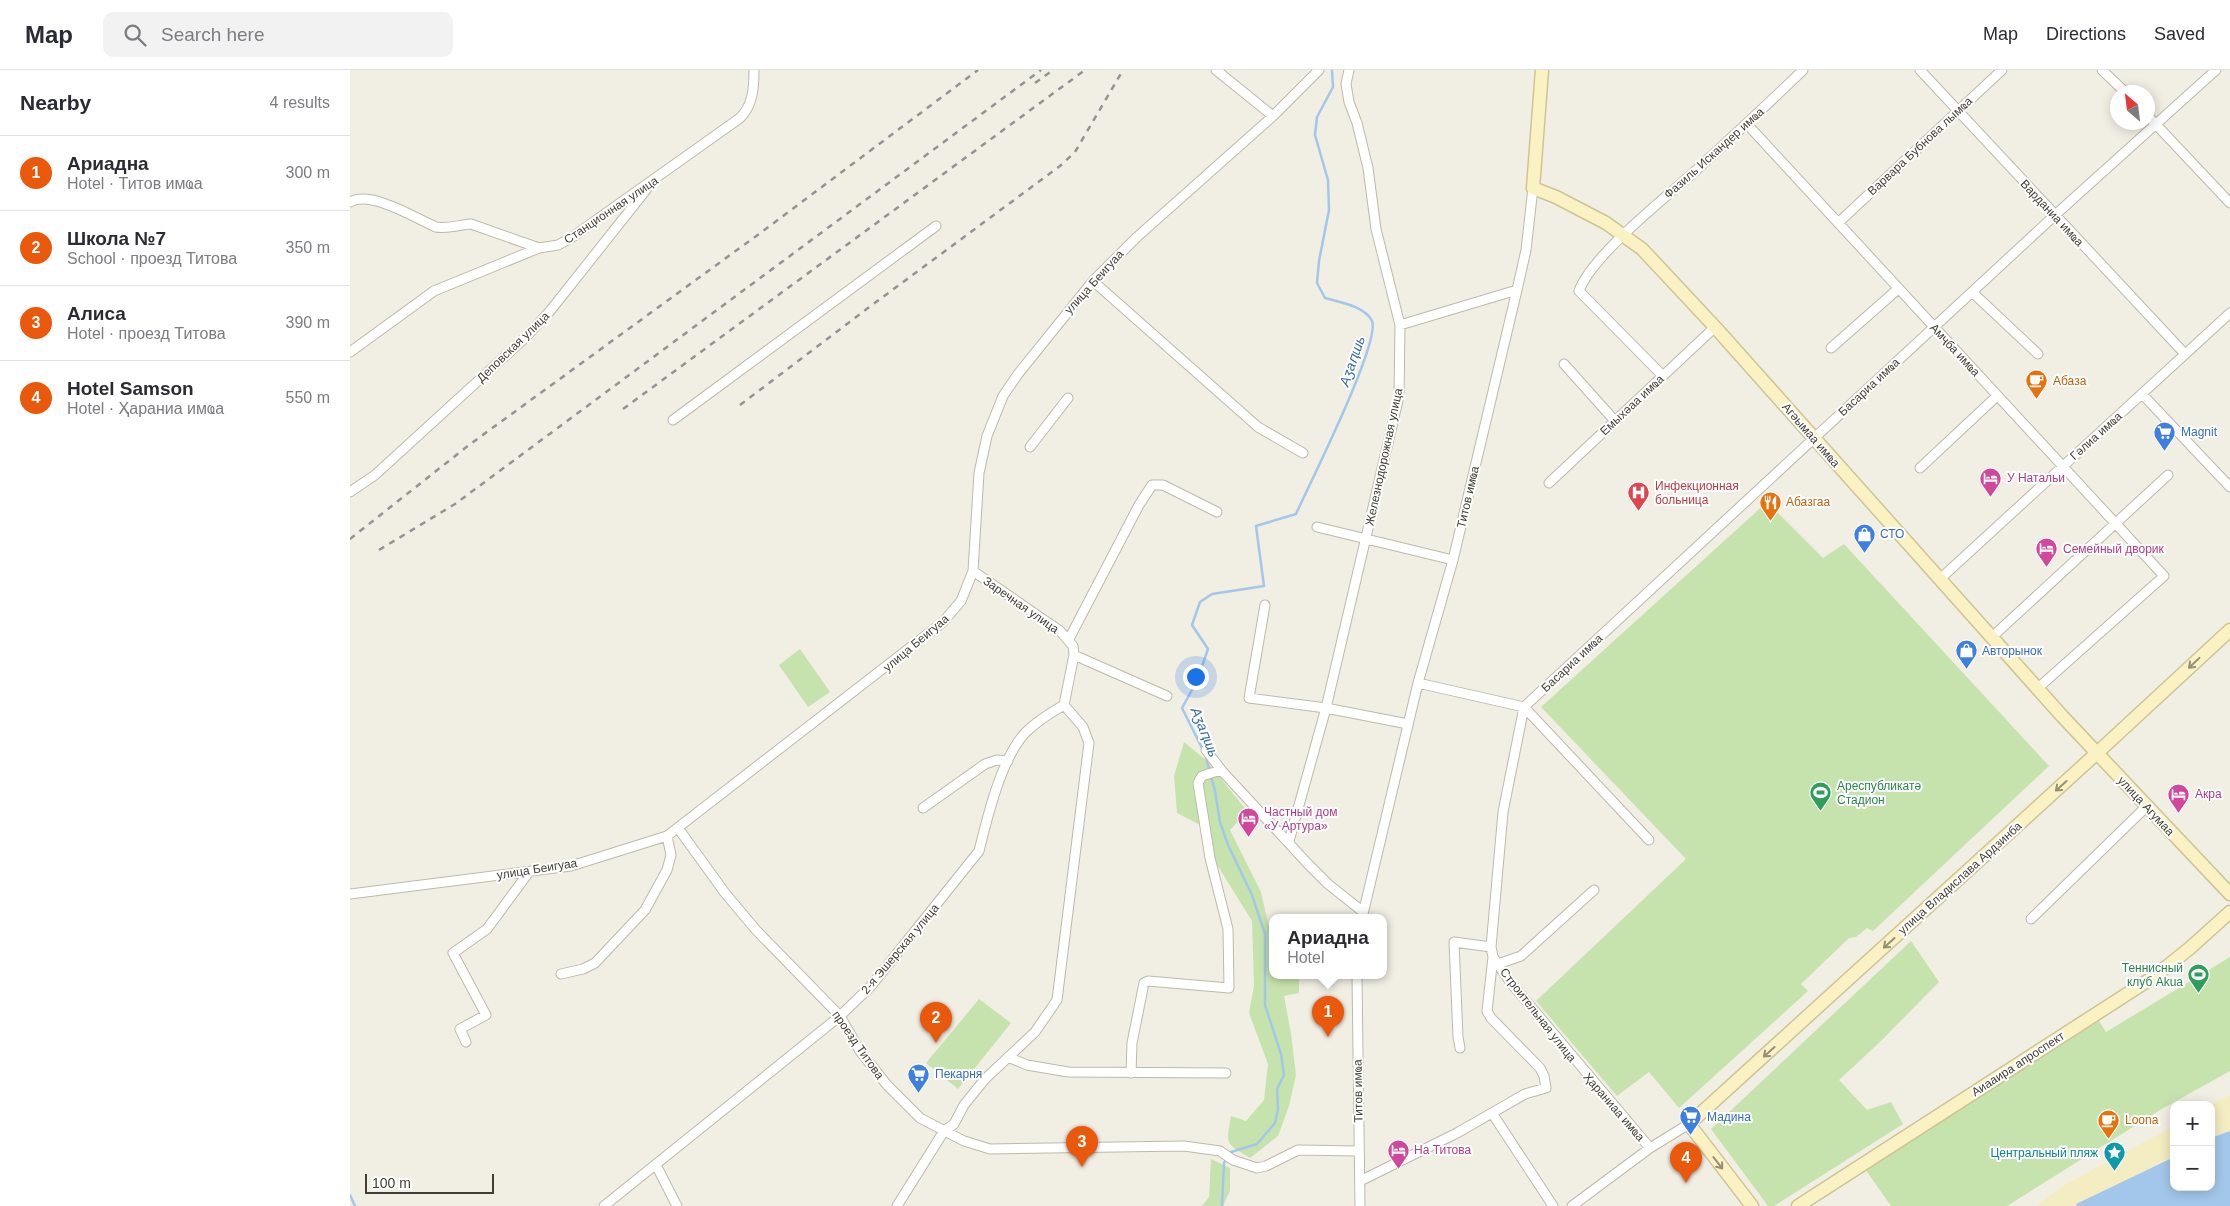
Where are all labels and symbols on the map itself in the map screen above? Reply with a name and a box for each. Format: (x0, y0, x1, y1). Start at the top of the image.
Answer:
north arrow (2110, 85, 2155, 130)
street label: Варвара Бубнова лымҩа (1865, 94, 1975, 198)
street label: Фазиль Искандер имҩа (1661, 104, 1767, 202)
street label: Станционная улица (561, 173, 661, 247)
street label: Варданиа имҩа (2018, 177, 2087, 249)
street label: улица Беигуаа (1062, 247, 1127, 317)
street label: Деповская улица (474, 309, 552, 385)
street label: Амҷба имҩа (1927, 321, 1983, 380)
water label: Аӡаԥшь (1336, 334, 1368, 389)
street label: Басариа имҩа (1836, 355, 1903, 419)
cafe icon: Абаза (2025, 369, 2049, 400)
street label: Емыхәаа имҩа (1597, 372, 1667, 438)
place label: Абаза (2053, 374, 2087, 388)
street label: Железнодорожная улица (1363, 387, 1405, 527)
street label: Агәымаа имҩа (1779, 400, 1843, 470)
street label: Гәлиа имҩа (2067, 409, 2125, 463)
supermarket icon: Magnit (2153, 420, 2177, 451)
place label: Magnit (2181, 425, 2218, 439)
street label: Титов имҩа (1454, 464, 1482, 529)
hotel icon: У Натальи (1979, 466, 2003, 497)
place label: У Натальи (2007, 471, 2065, 485)
place label: Инфекционная больница (1655, 479, 1739, 507)
hospital icon: Инфекционная больница (1627, 481, 1651, 512)
restaurant icon: Абазгаа (1758, 490, 1782, 521)
place label: Абазгаа (1786, 495, 1830, 509)
shop icon: СТО (1852, 522, 1876, 553)
place label: СТО (1880, 527, 1904, 541)
hotel icon: Семейный дворик (2035, 537, 2059, 568)
place label: Семейный дворик (2063, 542, 2165, 556)
street label: Заречная улица (980, 574, 1062, 637)
street label: улица Беигуаа (880, 611, 952, 674)
street label: Басариа имҩа (1539, 631, 1606, 695)
shop icon: Авторынок (1954, 639, 1978, 670)
place label: Авторынок (1982, 644, 2043, 658)
one-way arrow (2188, 657, 2201, 669)
your location (1183, 664, 1209, 690)
water label: Аӡаԥшь (1187, 704, 1222, 759)
street label: улица Агумаа (2115, 773, 2177, 839)
place label: Ареспубликатә Стадион (1837, 779, 1921, 807)
one-way arrow (2055, 780, 2068, 792)
sports icon: Ареспубликатә Стадион (1809, 781, 1833, 812)
hotel icon: Акра (2167, 782, 2191, 813)
place label: Акра (2195, 787, 2222, 801)
place label: Частный дом «У Артура» (1264, 805, 1337, 833)
hotel icon: Частный дом «У Артура» (1236, 807, 1260, 838)
street label: улица Владислава Ардзинба (1895, 819, 2025, 937)
street label: улица Беигуаа (496, 856, 578, 882)
street label: 2-я Эшерская улица (858, 901, 942, 997)
one-way arrow (1883, 937, 1896, 949)
place label: Теннисный клуб Akua (2122, 961, 2183, 989)
sports icon: Теннисный клуб Akua (2187, 963, 2211, 994)
street label: Строительная улица (1497, 965, 1579, 1065)
pin: 1 (1312, 996, 1344, 1037)
pin: 2 (920, 1002, 952, 1043)
street label: проезд Титова (829, 1008, 887, 1082)
street label: Аиааира апроспект (1969, 1028, 2068, 1099)
one-way arrow (1762, 1046, 1775, 1058)
street label: Титов имҩа (1350, 1059, 1366, 1123)
supermarket icon: Пекарня (907, 1062, 931, 1093)
place label: Пекарня (935, 1067, 982, 1081)
street label: Ҳараниаа имҩа (1581, 1070, 1648, 1144)
supermarket icon: Мадина (1679, 1105, 1703, 1136)
cafe icon: Loona (2097, 1108, 2121, 1139)
place label: Мадина (1707, 1110, 1751, 1124)
place label: Loona (2125, 1113, 2159, 1127)
pin: 3 (1066, 1126, 1098, 1167)
hotel icon: На Титова (1386, 1138, 1410, 1169)
place icon: Центральный пляж (2102, 1141, 2126, 1172)
pin: 4 (1670, 1142, 1702, 1183)
place label: На Титова (1414, 1143, 1471, 1157)
place label: Центральный пляж (1990, 1146, 2098, 1160)
one-way arrow (1713, 1156, 1724, 1169)
scale bar (365, 1171, 494, 1194)

